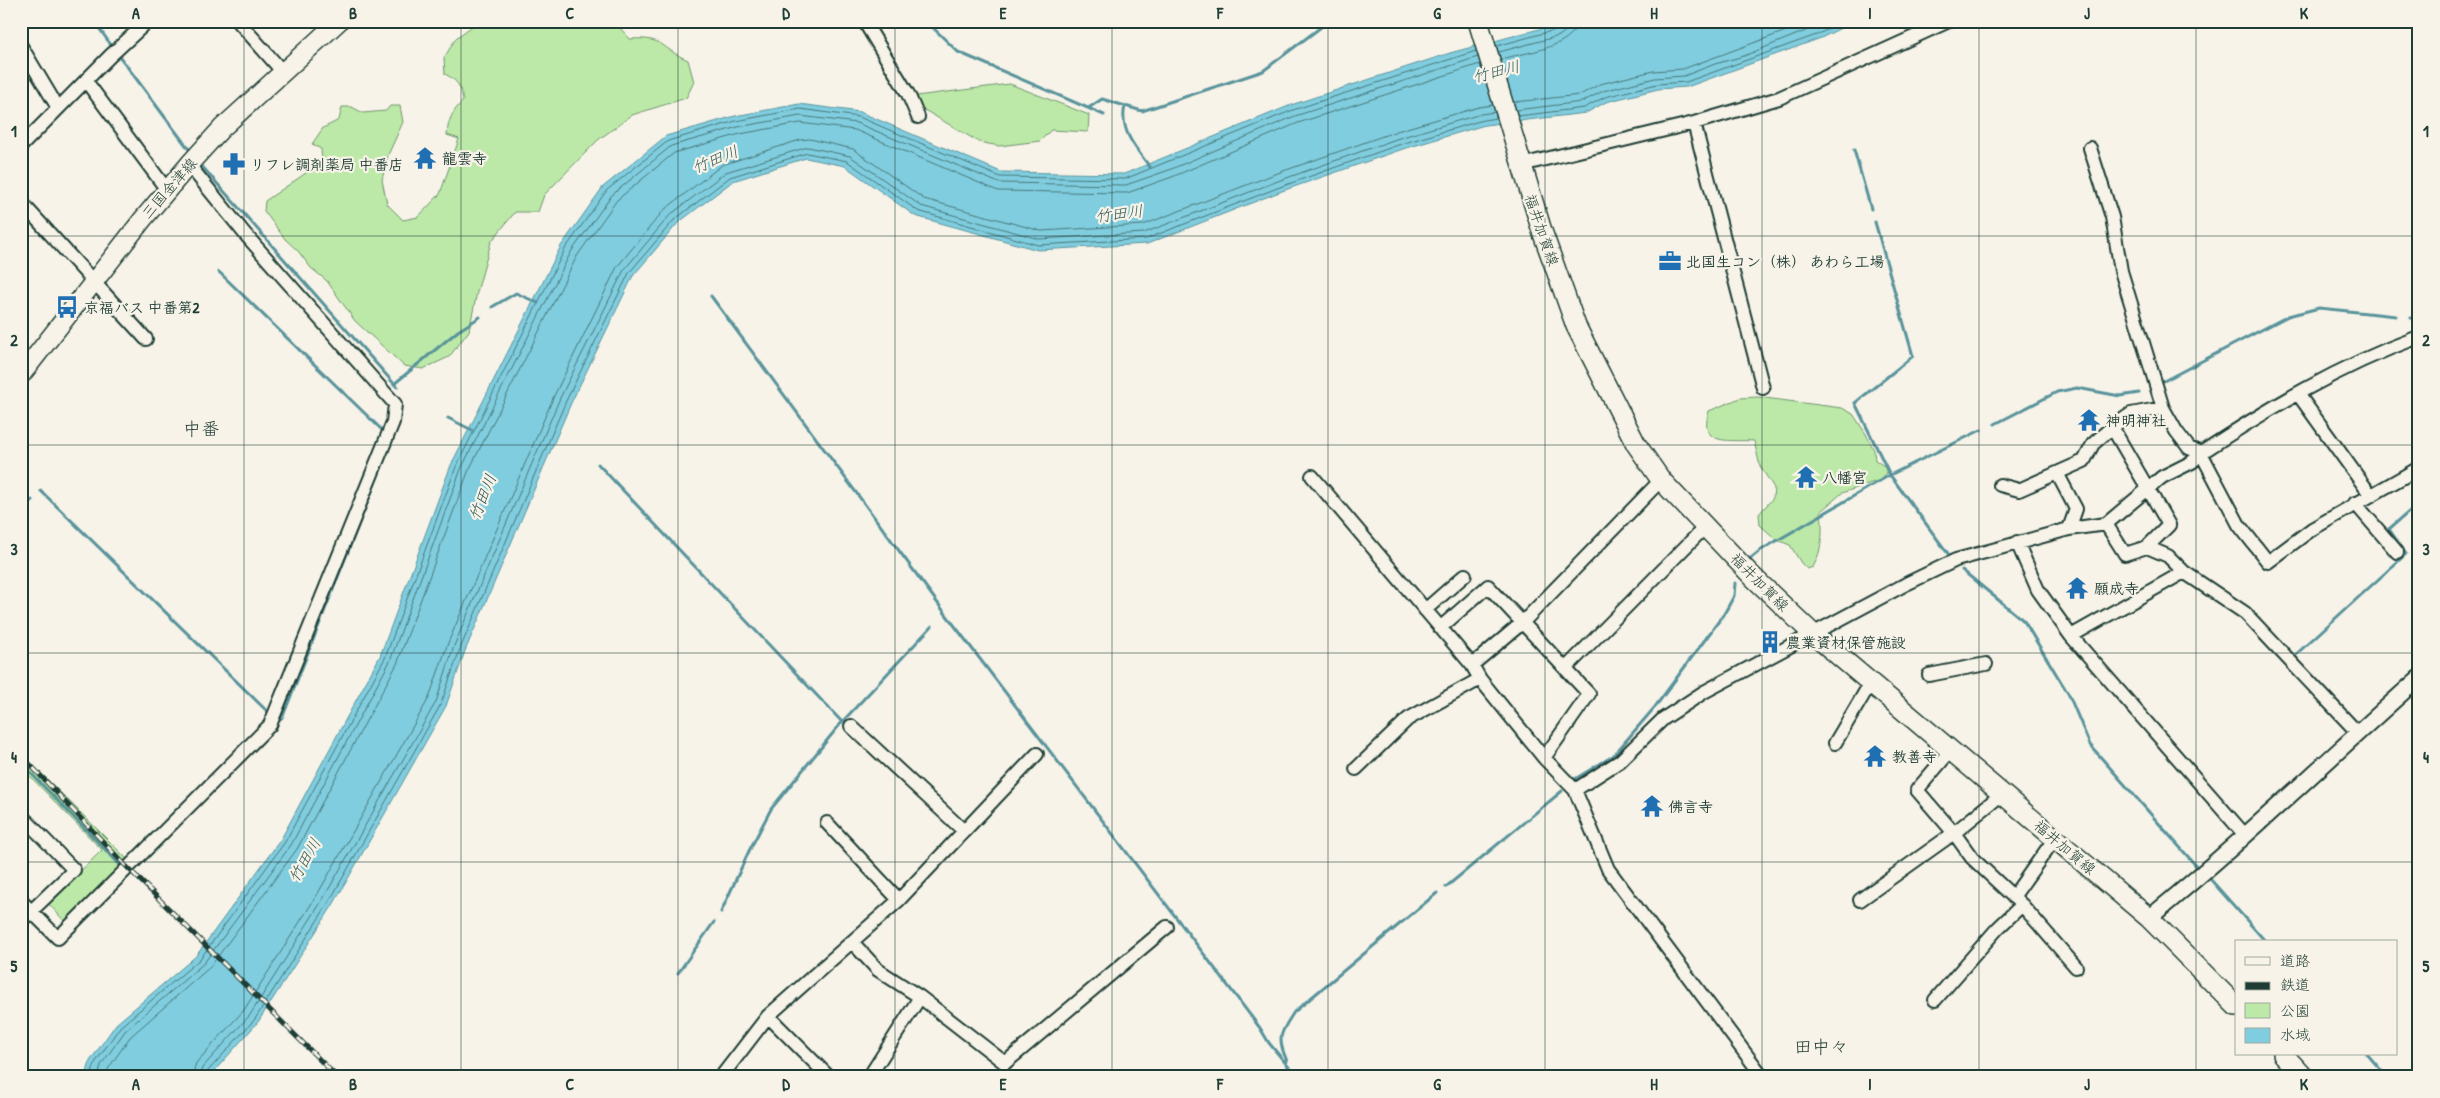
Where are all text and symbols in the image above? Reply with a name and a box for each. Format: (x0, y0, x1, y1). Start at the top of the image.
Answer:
text: A (132, 2, 140, 24)
text: B (349, 2, 357, 24)
text: C (566, 2, 575, 24)
text: D (782, 2, 790, 24)
text: E (999, 2, 1007, 24)
text: F (1216, 2, 1224, 24)
text: G (1433, 2, 1441, 24)
text: H (1650, 2, 1658, 24)
text: I (1868, 2, 1872, 24)
text: J (2084, 2, 2090, 24)
text: K (2300, 2, 2309, 24)
water label: 竹田川 (1470, 55, 1522, 87)
text: 1 (11, 120, 17, 142)
text: 1 (2423, 120, 2429, 142)
water label: 竹田川 (689, 140, 741, 178)
temple icon: 龍雲寺 (412, 145, 438, 171)
place label: 龍雲寺 (442, 148, 487, 169)
pharmacy icon: リフレ調剤薬局 中番店 (221, 151, 247, 177)
street label: 三国金津線 (136, 153, 202, 223)
place label: リフレ調剤薬局 中番店 (250, 154, 403, 175)
street label: 福井加賀線 (1520, 191, 1564, 269)
water label: 竹田川 (1094, 199, 1144, 227)
office icon: 北国生コン（株） あわら工場 (1657, 248, 1683, 274)
place label: 北国生コン（株） あわら工場 (1686, 251, 1884, 272)
bus stop icon: 京福バス 中番第2 (54, 294, 80, 320)
place label: 京福バス 中番第2 (84, 297, 200, 318)
text: 2 (10, 329, 18, 351)
text: 2 (2422, 329, 2430, 351)
temple icon: 神明神社 (2076, 407, 2102, 433)
place label: 神明神社 (2106, 410, 2166, 431)
district label: 中番 (183, 416, 219, 441)
temple icon: 八幡宮 (1793, 464, 1819, 490)
place label: 八幡宮 (1822, 467, 1867, 488)
water label: 竹田川 (463, 471, 501, 523)
text: 3 (10, 538, 18, 560)
text: 3 (2422, 538, 2430, 560)
street label: 福井加賀線 (1726, 548, 1794, 616)
temple icon: 願成寺 (2064, 575, 2090, 601)
place label: 願成寺 (2094, 578, 2139, 599)
building icon: 農業資材保管施設 (1757, 629, 1783, 655)
place label: 農業資材保管施設 (1786, 632, 1906, 653)
temple icon: 教善寺 (1862, 743, 1888, 769)
text: 4 (11, 746, 17, 768)
place label: 教善寺 (1892, 746, 1937, 767)
text: 4 (2423, 746, 2429, 768)
temple icon: 佛言寺 (1639, 793, 1665, 819)
place label: 佛言寺 (1668, 796, 1713, 817)
street label: 福井加賀線 (2030, 815, 2100, 879)
water label: 竹田川 (282, 834, 326, 886)
legend (2235, 940, 2398, 1056)
text: 道路 (2280, 950, 2310, 971)
text: 5 (11, 955, 18, 977)
text: 5 (2423, 955, 2430, 977)
text: 鉄道 (2280, 974, 2310, 995)
text: 公園 (2280, 1000, 2310, 1021)
text: 水域 (2280, 1024, 2310, 1045)
district label: 田中々 (1794, 1034, 1848, 1059)
text: A (132, 1073, 140, 1095)
text: B (349, 1073, 357, 1095)
text: C (566, 1073, 575, 1095)
text: D (782, 1073, 790, 1095)
text: E (999, 1073, 1007, 1095)
text: F (1216, 1073, 1224, 1095)
text: G (1433, 1073, 1441, 1095)
text: H (1650, 1073, 1658, 1095)
text: I (1868, 1073, 1872, 1095)
text: J (2084, 1073, 2090, 1095)
text: K (2300, 1073, 2309, 1095)

